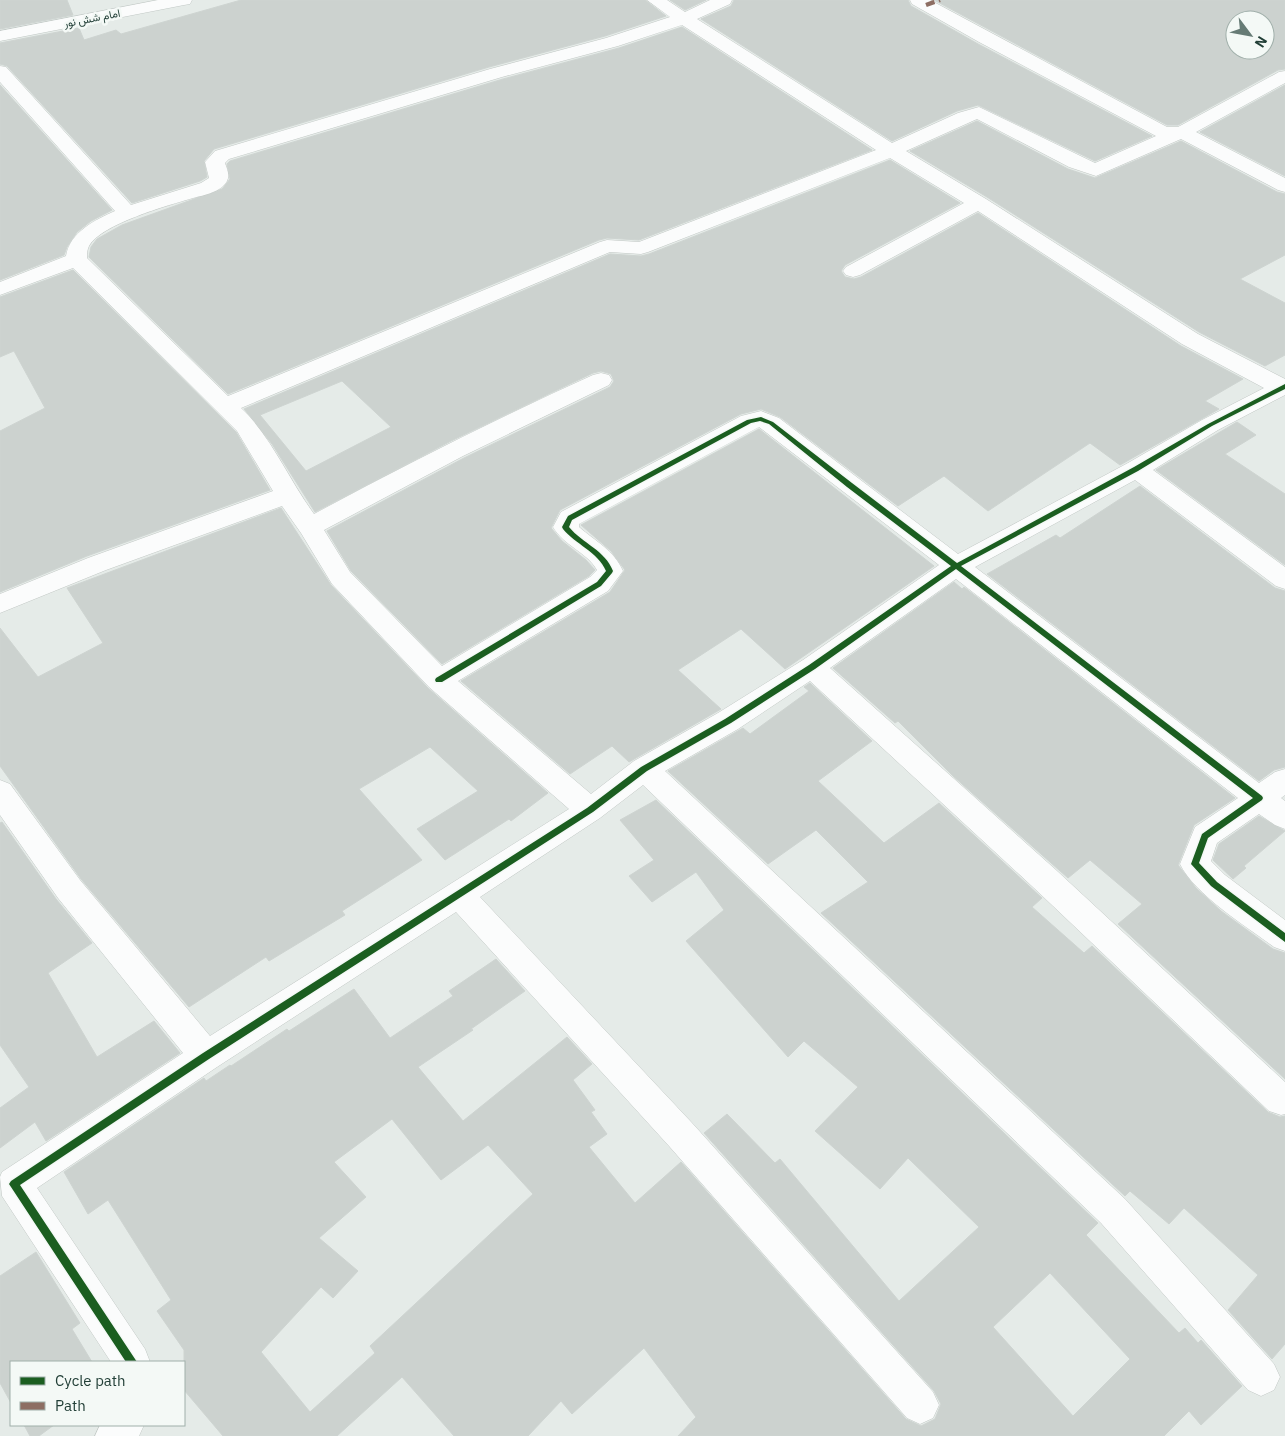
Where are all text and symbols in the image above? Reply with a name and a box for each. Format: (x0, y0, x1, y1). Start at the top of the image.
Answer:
street label: امام شش نور (62, 6, 122, 31)
north arrow (1225, 10, 1275, 60)
text: N (1251, 33, 1271, 51)
legend (10, 1361, 185, 1426)
text: Cycle path (55, 1371, 126, 1390)
text: Path (55, 1396, 86, 1415)

